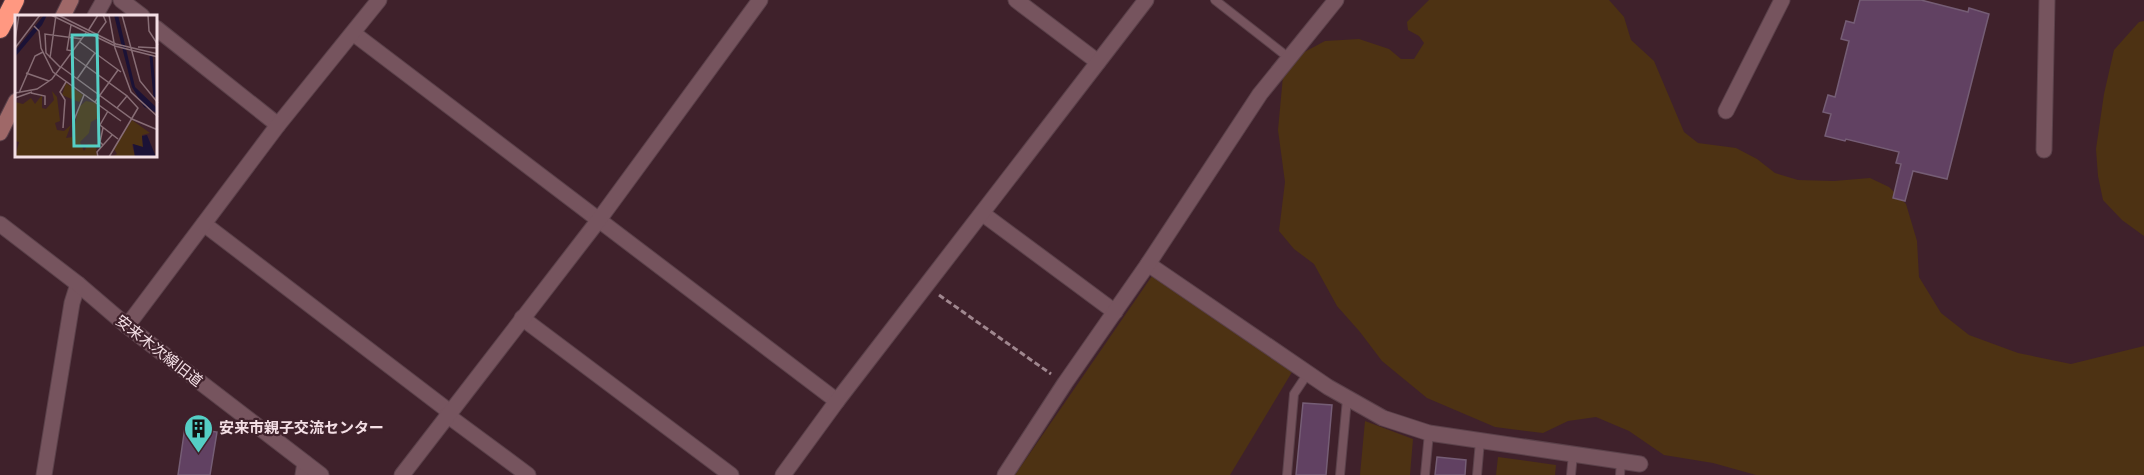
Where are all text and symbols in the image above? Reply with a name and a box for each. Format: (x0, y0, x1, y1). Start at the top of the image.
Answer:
inset map (15, 15, 158, 158)
street label: 安来木次線旧道 (113, 312, 206, 390)
building icon: 安来市親子交流センター (182, 412, 214, 454)
place label: 安来市親子交流センター (219, 419, 384, 436)

